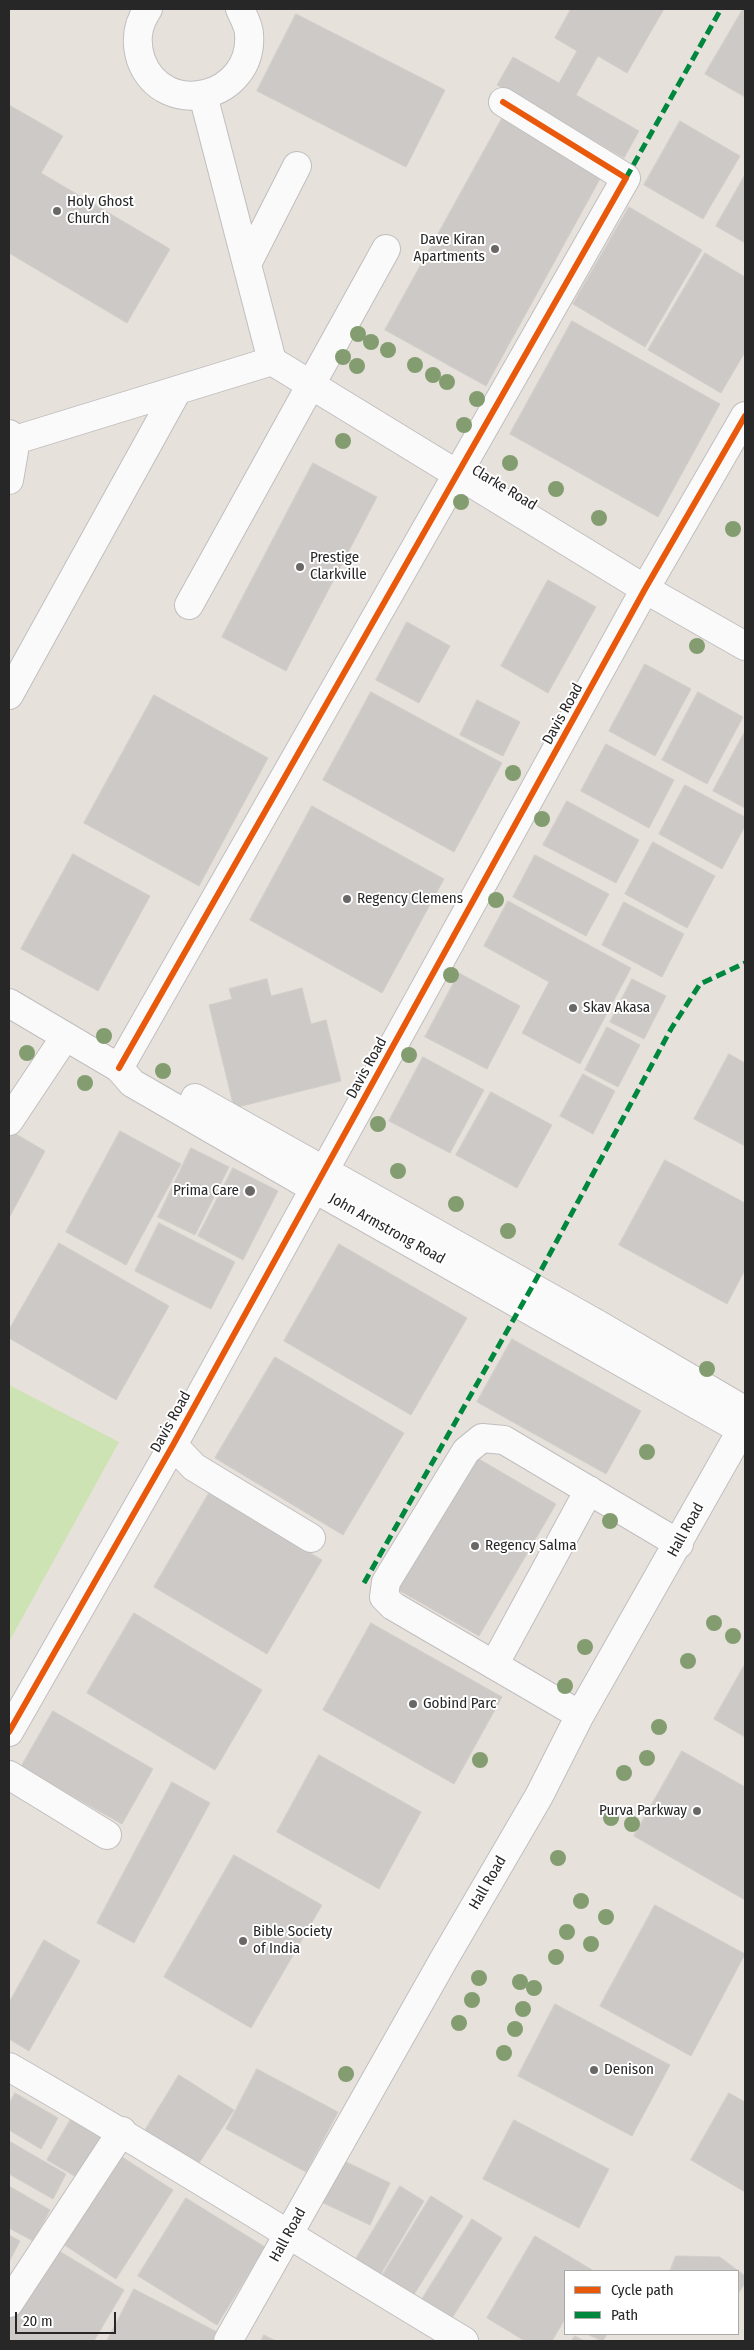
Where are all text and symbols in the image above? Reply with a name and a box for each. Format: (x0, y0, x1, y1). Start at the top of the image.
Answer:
place label: Holy Ghost Church (67, 193, 134, 228)
marker: Holy Ghost Church (51, 205, 63, 217)
place label: Dave Kiran Apartments (414, 231, 485, 266)
marker: Dave Kiran Apartments (489, 243, 501, 255)
street label: Clarke Road (468, 462, 540, 514)
place label: Prestige Clarkville (310, 549, 367, 584)
marker: Prestige Clarkville (294, 561, 306, 573)
street label: Davis Road (539, 680, 587, 748)
place label: Regency Clemens (357, 890, 463, 908)
marker: Regency Clemens (341, 893, 353, 905)
place label: Skav Akasa (583, 999, 650, 1017)
marker: Skav Akasa (567, 1002, 579, 1014)
street label: Davis Road (343, 1034, 391, 1102)
place label: Prima Care (173, 1182, 239, 1200)
marker: Prima Care (243, 1184, 257, 1198)
street label: John Armstrong Road (326, 1190, 448, 1268)
street label: Davis Road (147, 1388, 195, 1456)
street label: Hall Road (664, 1500, 708, 1560)
place label: Regency Salma (485, 1537, 577, 1555)
marker: Regency Salma (469, 1540, 481, 1552)
place label: Gobind Parc (423, 1695, 496, 1713)
marker: Gobind Parc (407, 1698, 419, 1710)
place label: Purva Parkway (599, 1802, 687, 1820)
marker: Purva Parkway (691, 1805, 703, 1817)
street label: Hall Road (465, 1853, 511, 1913)
place label: Bible Society of India (253, 1923, 332, 1958)
marker: Bible Society of India (237, 1935, 249, 1947)
place label: Denison (604, 2061, 654, 2079)
marker: Denison (588, 2064, 600, 2076)
street label: Hall Road (266, 2205, 310, 2265)
legend (564, 2270, 739, 2335)
text: Cycle path (611, 2281, 674, 2299)
scale bar (18, 2302, 119, 2334)
text: Path (611, 2306, 638, 2324)
text: 20 m (23, 2312, 53, 2330)

